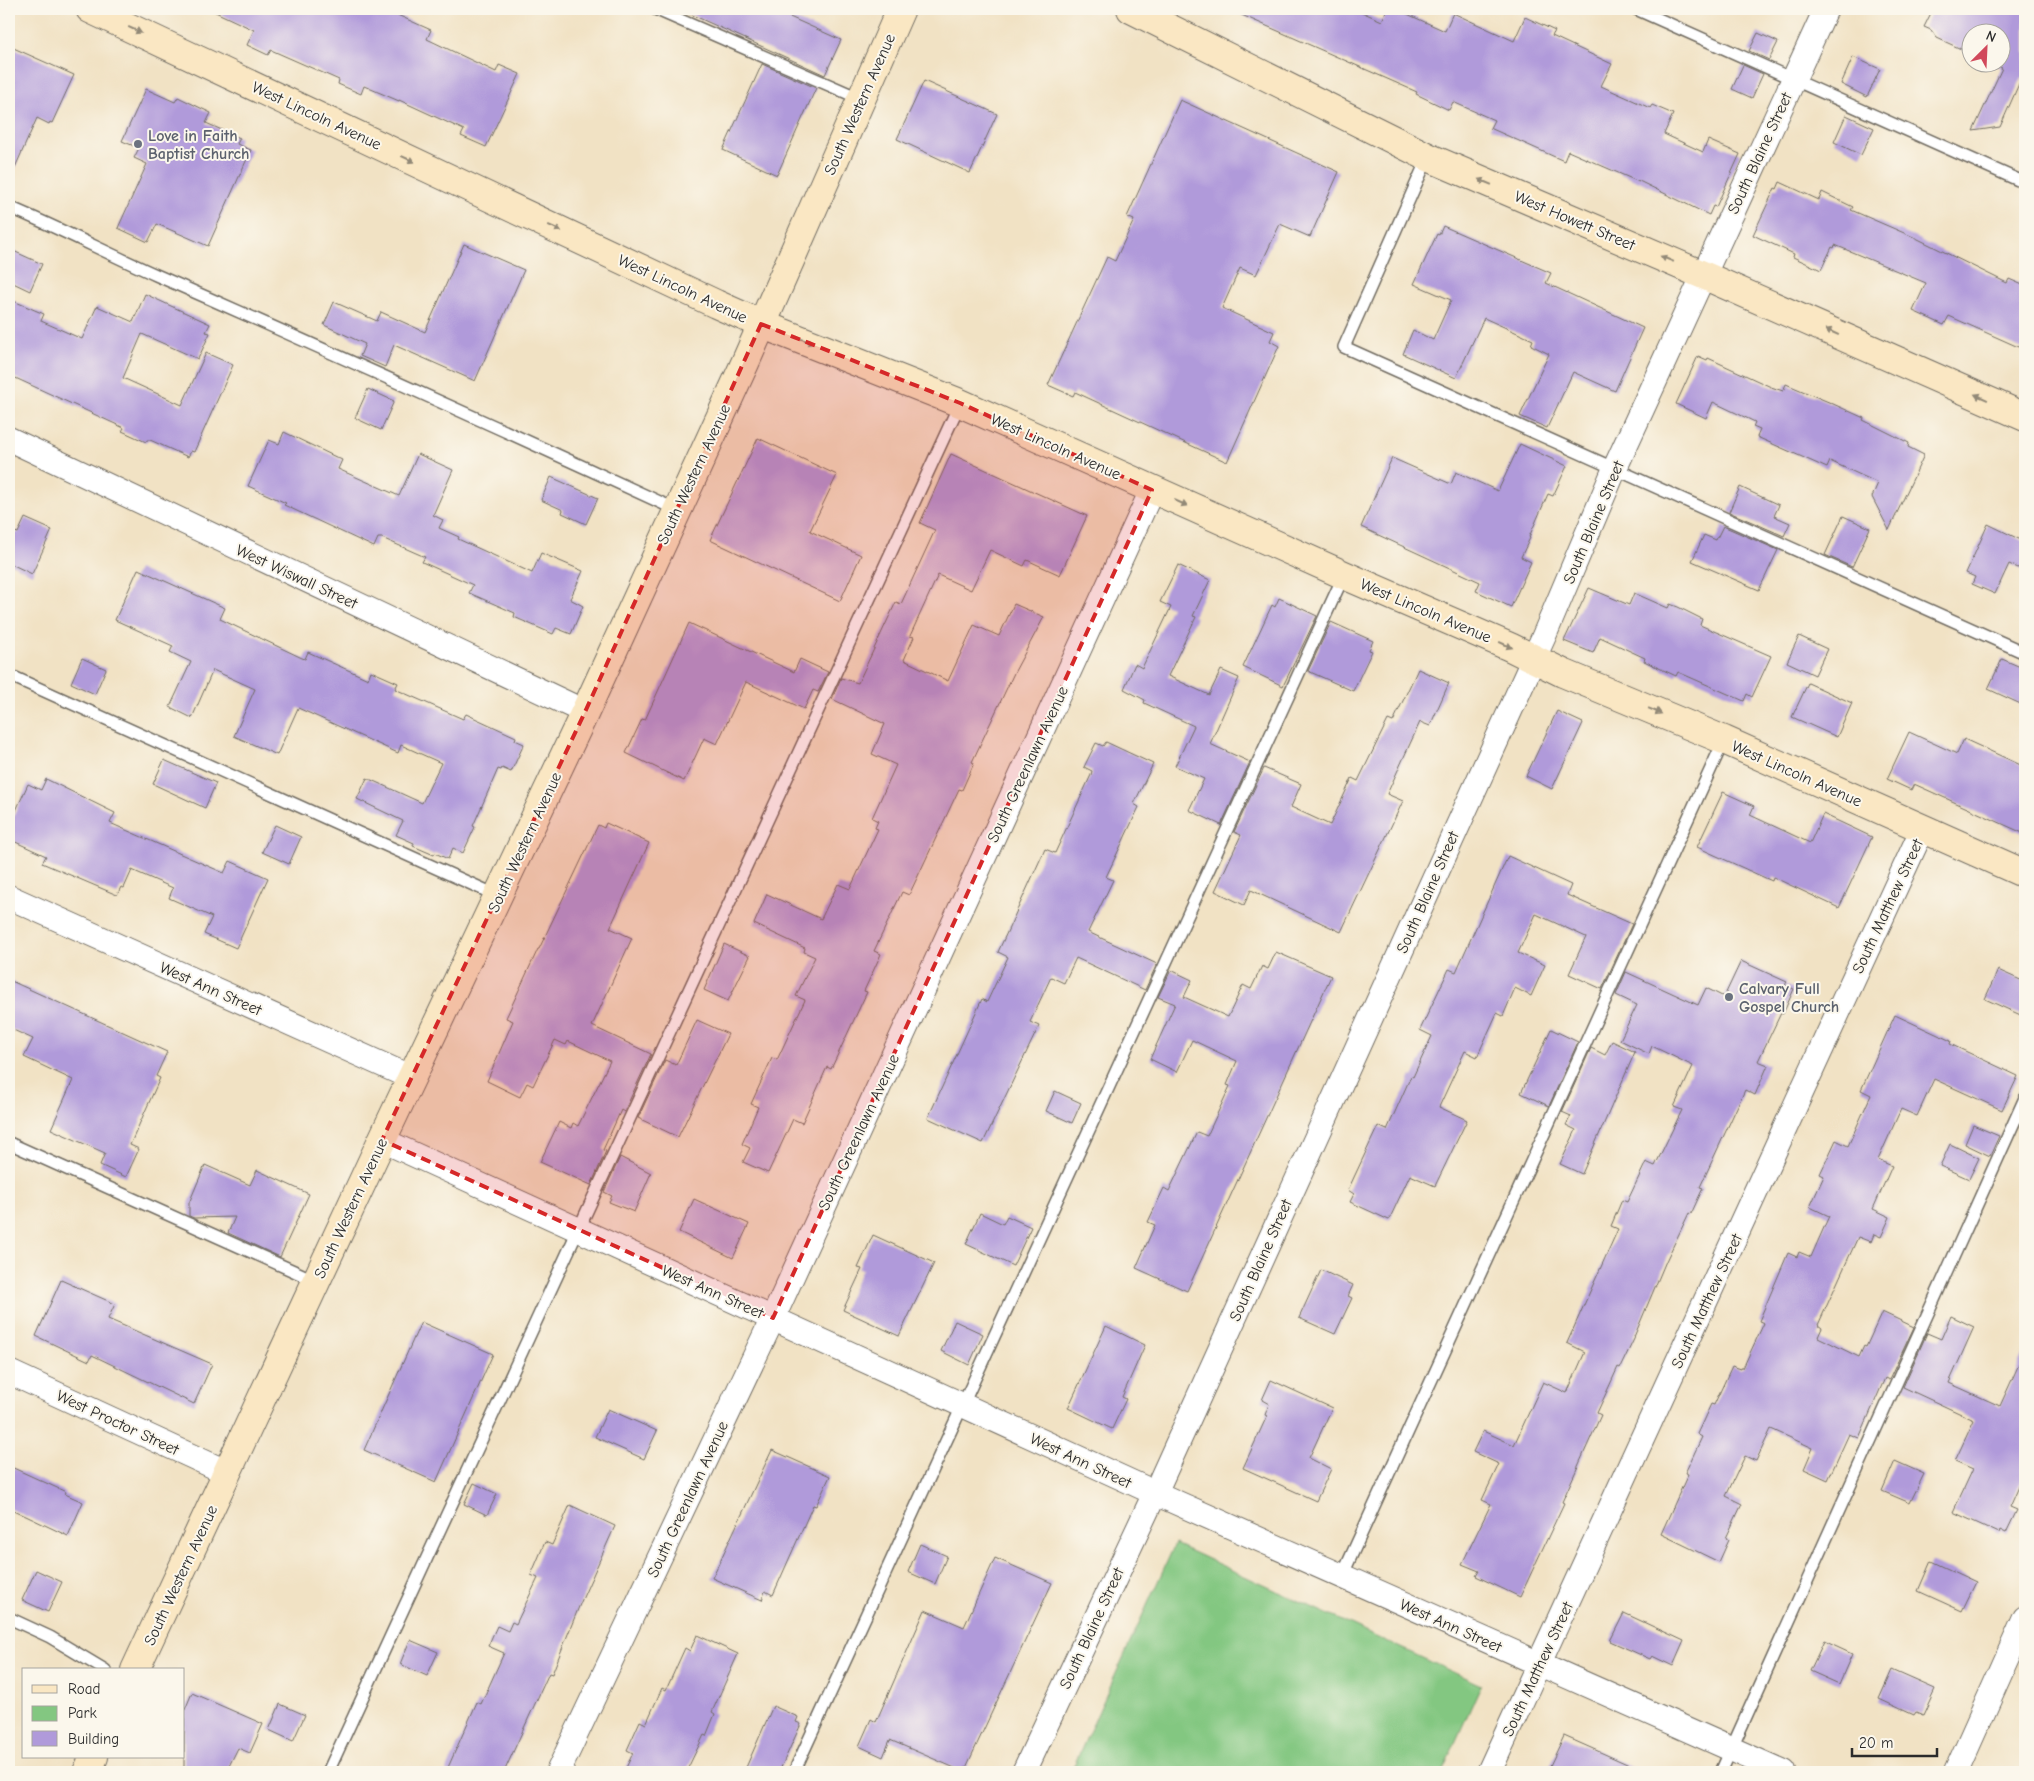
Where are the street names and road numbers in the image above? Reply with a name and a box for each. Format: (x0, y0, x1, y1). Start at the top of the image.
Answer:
street label: South Western Avenue (821, 31, 899, 178)
street label: West Lincoln Avenue (249, 78, 384, 154)
street label: South Blaine Street (1724, 90, 1796, 217)
street label: West Howett Street (1512, 187, 1638, 255)
street label: West Lincoln Avenue (615, 251, 750, 327)
street label: South Western Avenue (653, 401, 734, 547)
street label: West Lincoln Avenue (988, 410, 1123, 484)
street label: South Blaine Street (1560, 458, 1628, 586)
street label: West Wiswall Street (233, 541, 360, 613)
street label: West Lincoln Avenue (1357, 575, 1494, 647)
street label: South Greenlawn Avenue (984, 683, 1072, 846)
street label: West Lincoln Avenue (1729, 737, 1864, 811)
street label: South Western Avenue (484, 769, 565, 915)
street label: South Blaine Street (1393, 828, 1463, 956)
street label: South Matthew Street (1849, 836, 1927, 977)
street label: West Ann Street (157, 958, 265, 1020)
street label: South Greenlawn Avenue (815, 1051, 903, 1214)
street label: South Western Avenue (310, 1135, 391, 1281)
street label: South Blaine Street (1226, 1196, 1296, 1324)
street label: South Matthew Street (1668, 1231, 1746, 1372)
street label: West Ann Street (659, 1261, 767, 1323)
street label: West Proctor Street (54, 1387, 182, 1459)
street label: South Greenlawn Avenue (644, 1418, 732, 1581)
street label: West Ann Street (1027, 1430, 1135, 1492)
street label: South Western Avenue (140, 1502, 221, 1648)
street label: South Blaine Street (1056, 1565, 1128, 1692)
street label: West Ann Street (1397, 1595, 1505, 1657)
street label: South Matthew Street (1499, 1599, 1577, 1740)

